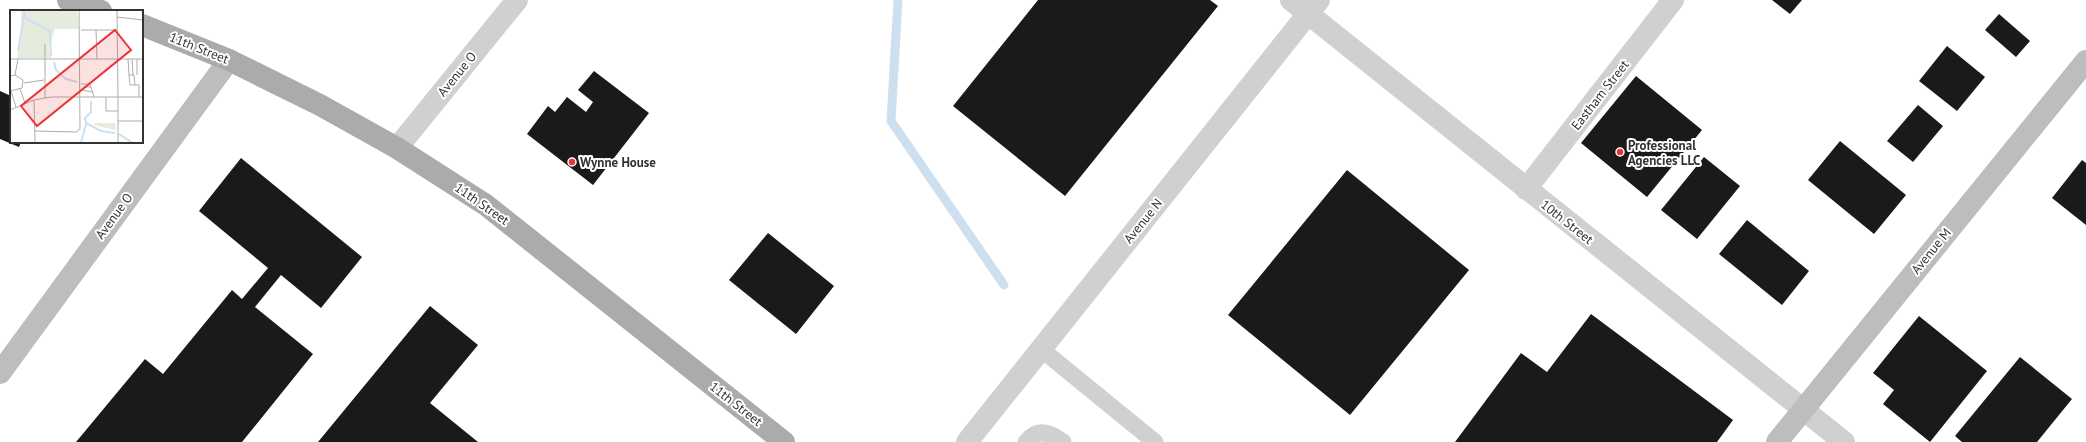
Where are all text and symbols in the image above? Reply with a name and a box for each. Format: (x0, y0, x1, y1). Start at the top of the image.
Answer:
inset map (10, 10, 143, 143)
street label: 11th Street (167, 28, 232, 68)
street label: Avenue O (434, 48, 480, 100)
street label: Eastham Street (1567, 56, 1633, 133)
place label: Professional Agencies LLC (1628, 137, 1700, 169)
marker: Professional Agencies LLC (1615, 147, 1625, 157)
place label: Wynne House (580, 154, 656, 171)
marker: Wynne House (567, 157, 577, 167)
street label: 11th Street (452, 179, 513, 229)
street label: Avenue O (92, 189, 137, 242)
street label: Avenue N (1120, 195, 1166, 247)
street label: 10th Street (1537, 196, 1597, 248)
street label: Avenue M (1907, 225, 1955, 277)
street label: 11th Street (706, 378, 766, 430)

